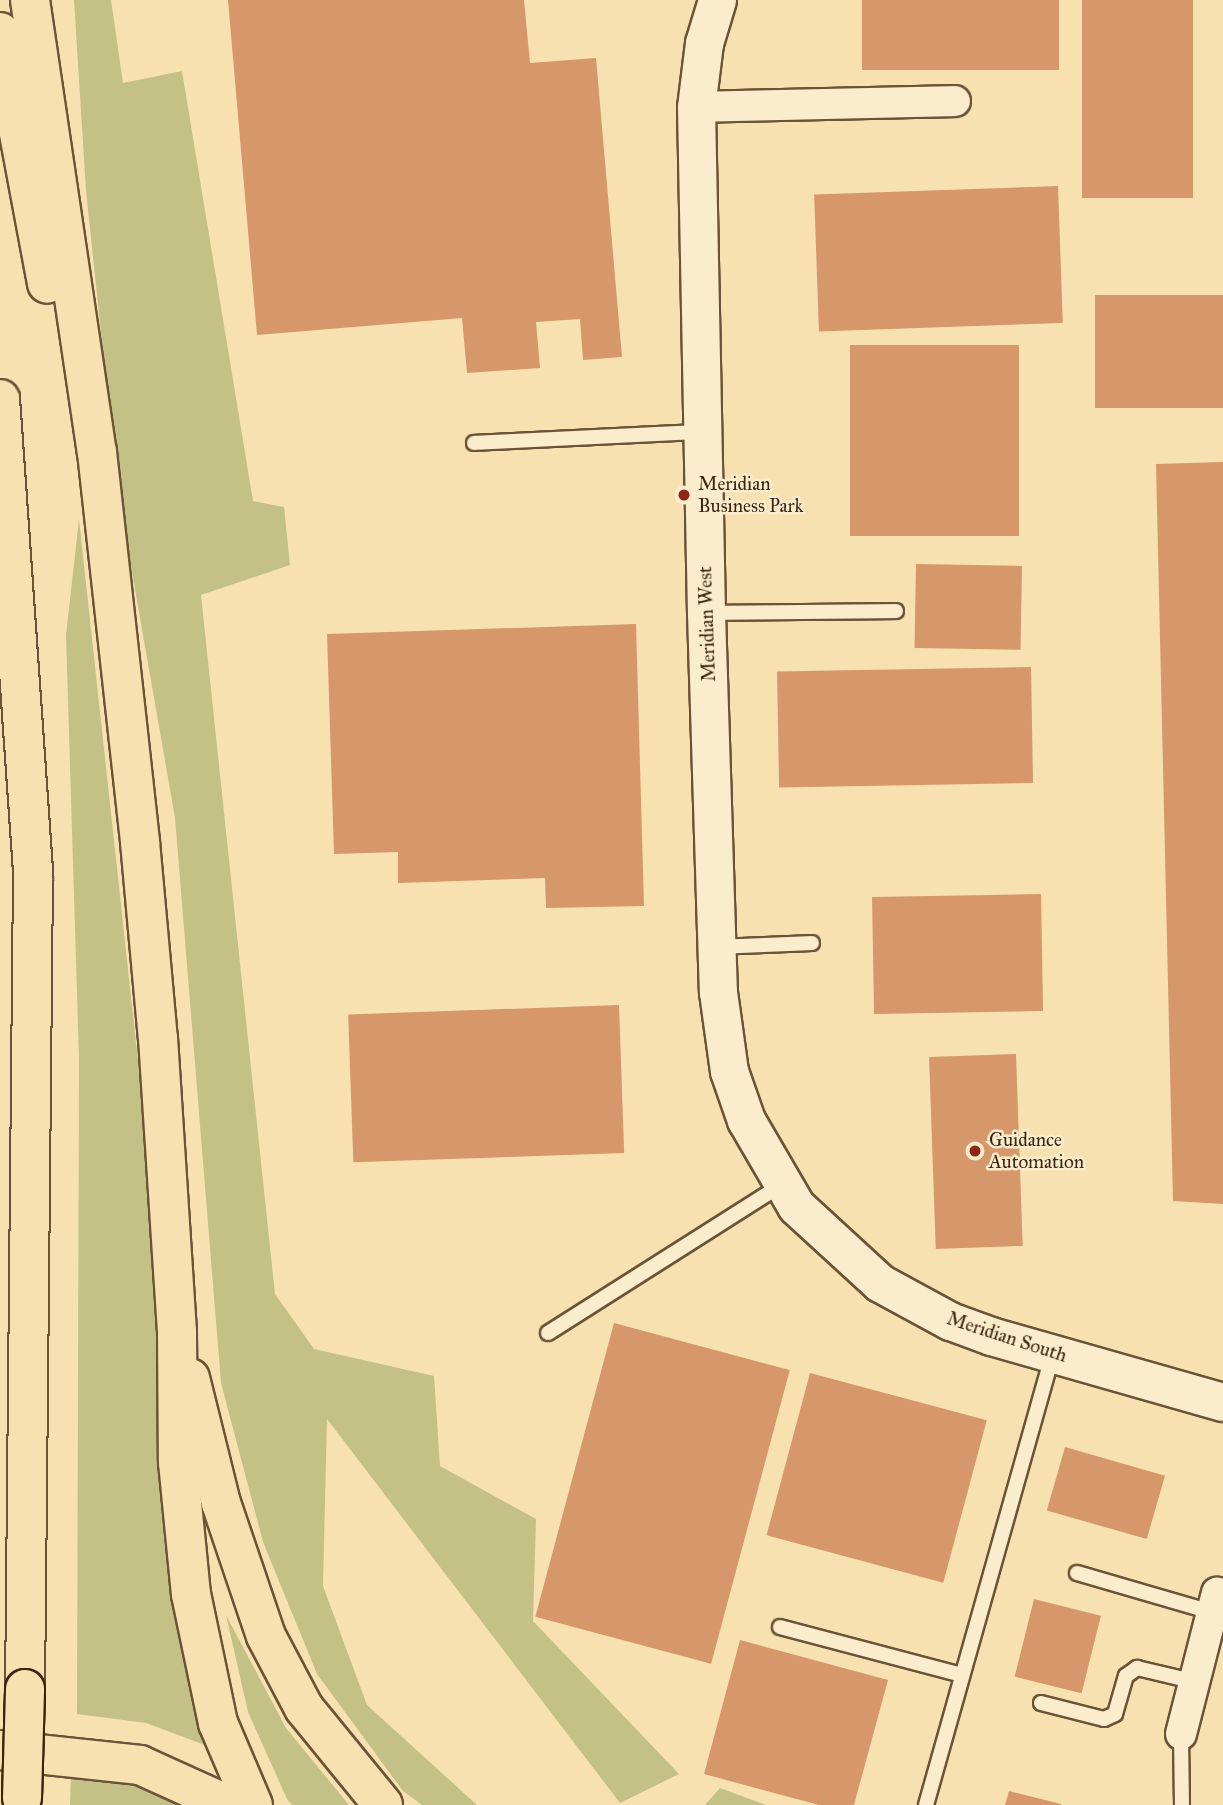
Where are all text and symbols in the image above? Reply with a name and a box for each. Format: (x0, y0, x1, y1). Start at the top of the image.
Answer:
place label: Meridian Business Park (698, 473, 803, 517)
marker: Meridian Business Park (676, 487, 692, 503)
street label: Meridian West (694, 566, 720, 682)
place label: Guidance Automation (989, 1129, 1084, 1173)
marker: Guidance Automation (967, 1143, 983, 1159)
street label: Meridian South (944, 1307, 1070, 1367)

